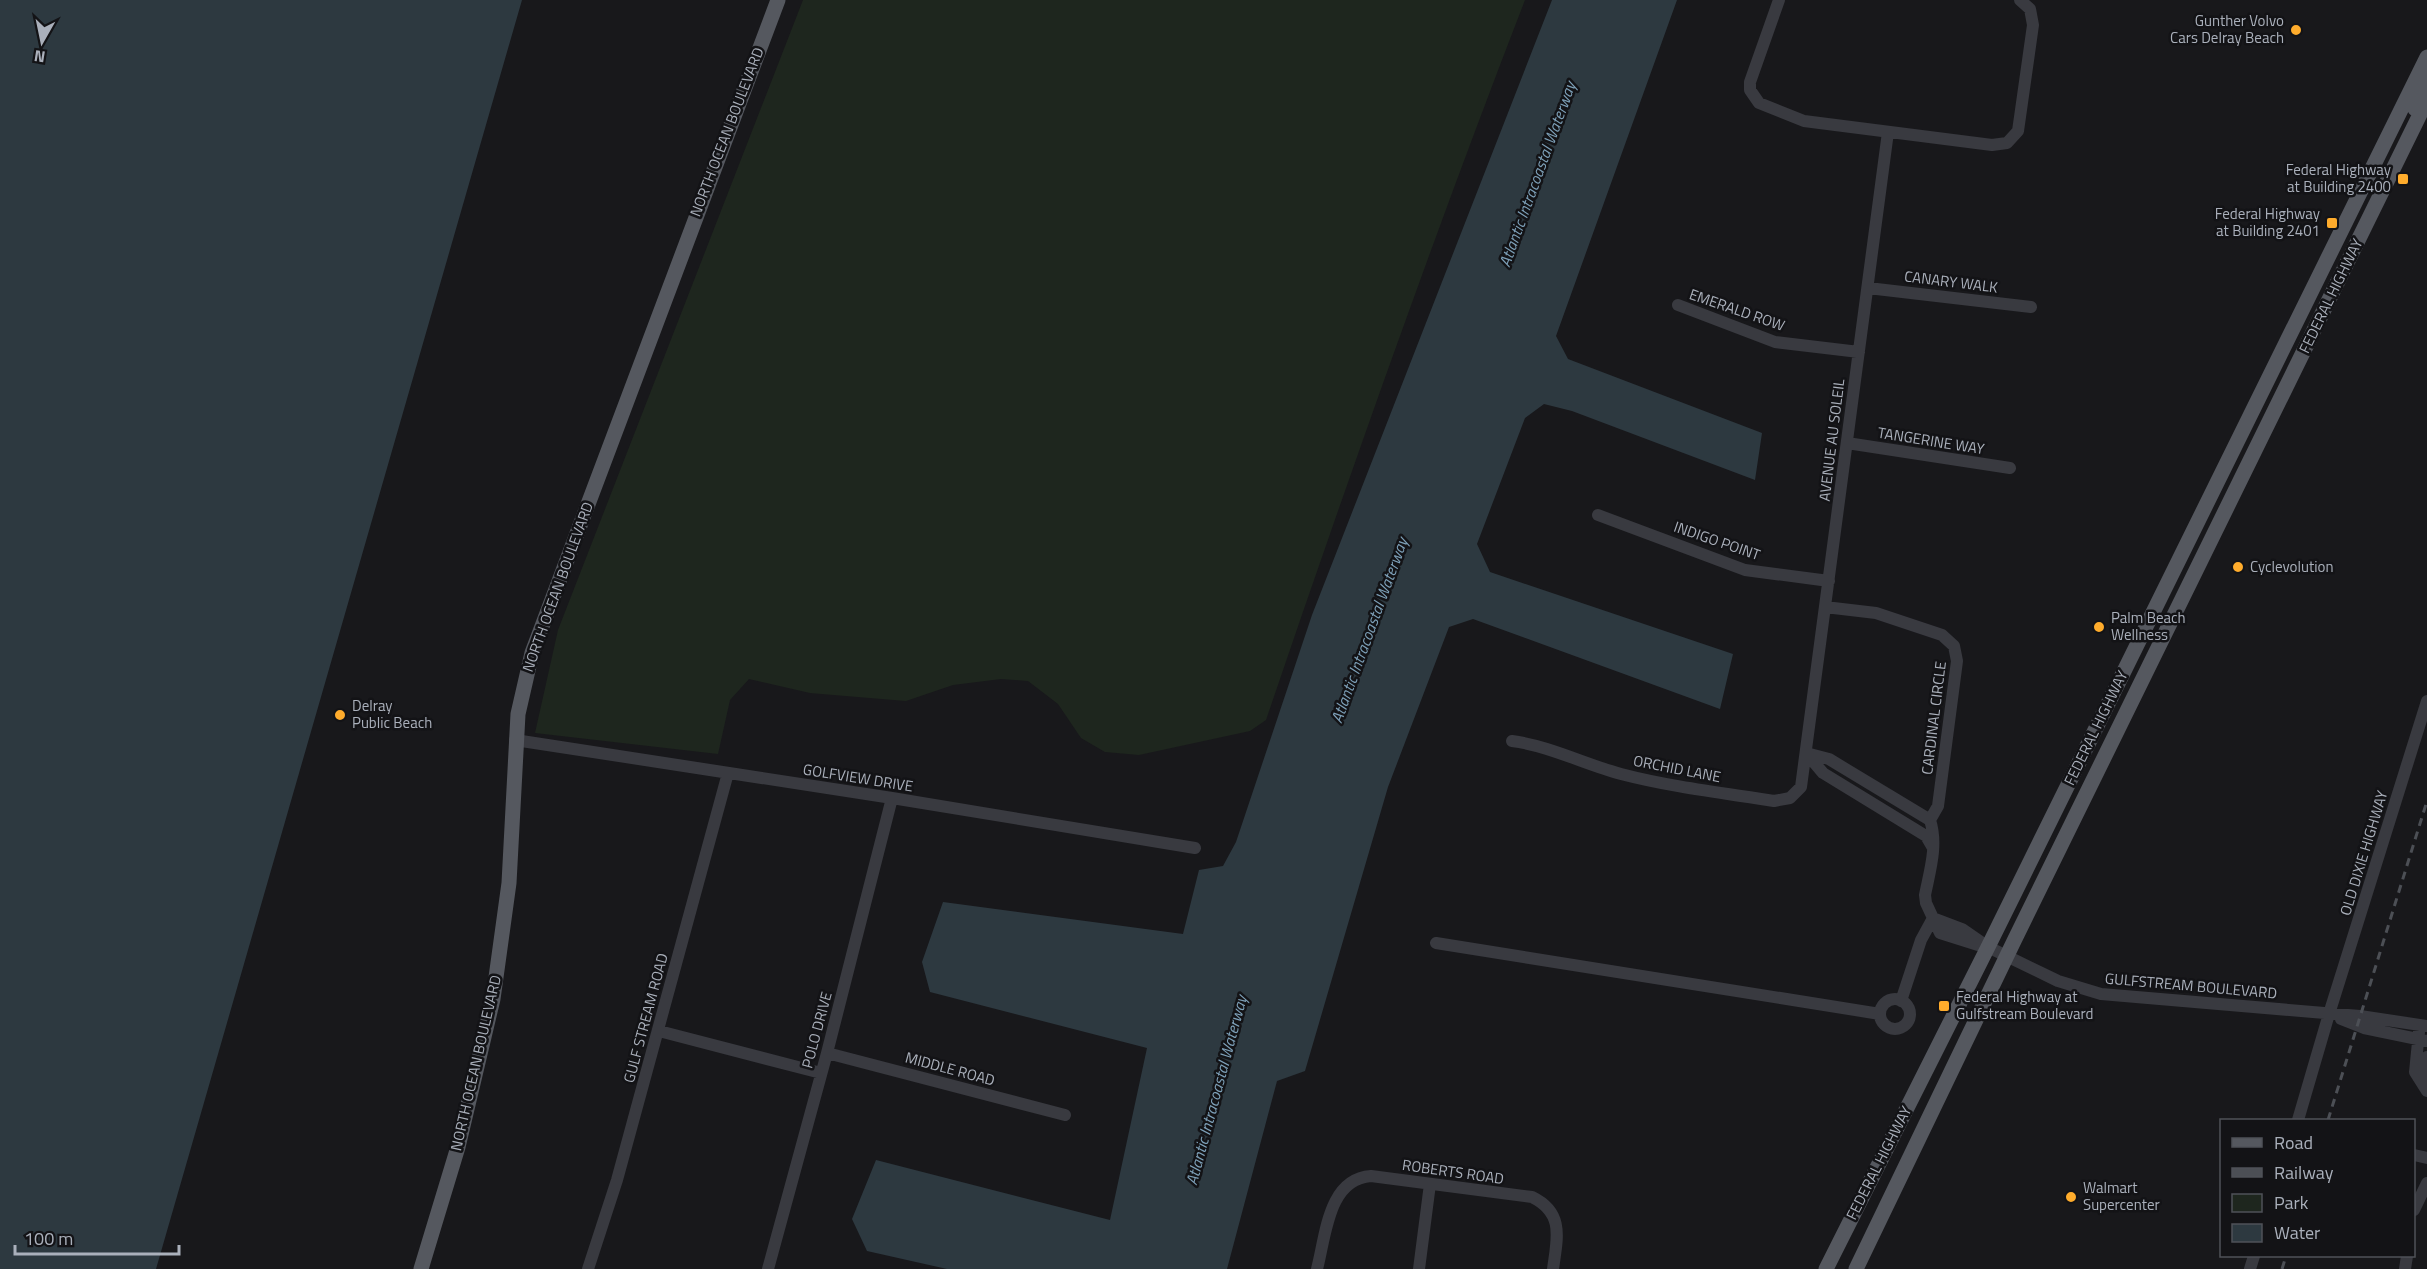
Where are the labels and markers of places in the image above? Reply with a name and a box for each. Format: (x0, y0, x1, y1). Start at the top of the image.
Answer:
place label: Gunther Volvo Cars Delray Beach (2170, 9, 2284, 49)
marker: Gunther Volvo Cars Delray Beach (2289, 23, 2303, 37)
place label: Federal Highway at Building 2400 (2286, 158, 2391, 198)
marker: Federal Highway at Building 2400 (2396, 172, 2410, 186)
place label: Federal Highway at Building 2401 (2215, 202, 2320, 242)
marker: Federal Highway at Building 2401 (2325, 216, 2339, 230)
place label: Cyclevolution (2250, 555, 2333, 578)
marker: Cyclevolution (2231, 560, 2245, 574)
place label: Palm Beach Wellness (2111, 606, 2186, 646)
marker: Palm Beach Wellness (2092, 620, 2106, 634)
place label: Delray Public Beach (352, 694, 432, 734)
marker: Delray Public Beach (333, 708, 347, 722)
place label: Federal Highway at Gulfstream Boulevard (1956, 985, 2093, 1025)
marker: Federal Highway at Gulfstream Boulevard (1937, 999, 1951, 1013)
place label: Walmart Supercenter (2083, 1176, 2160, 1216)
marker: Walmart Supercenter (2064, 1190, 2078, 1204)

